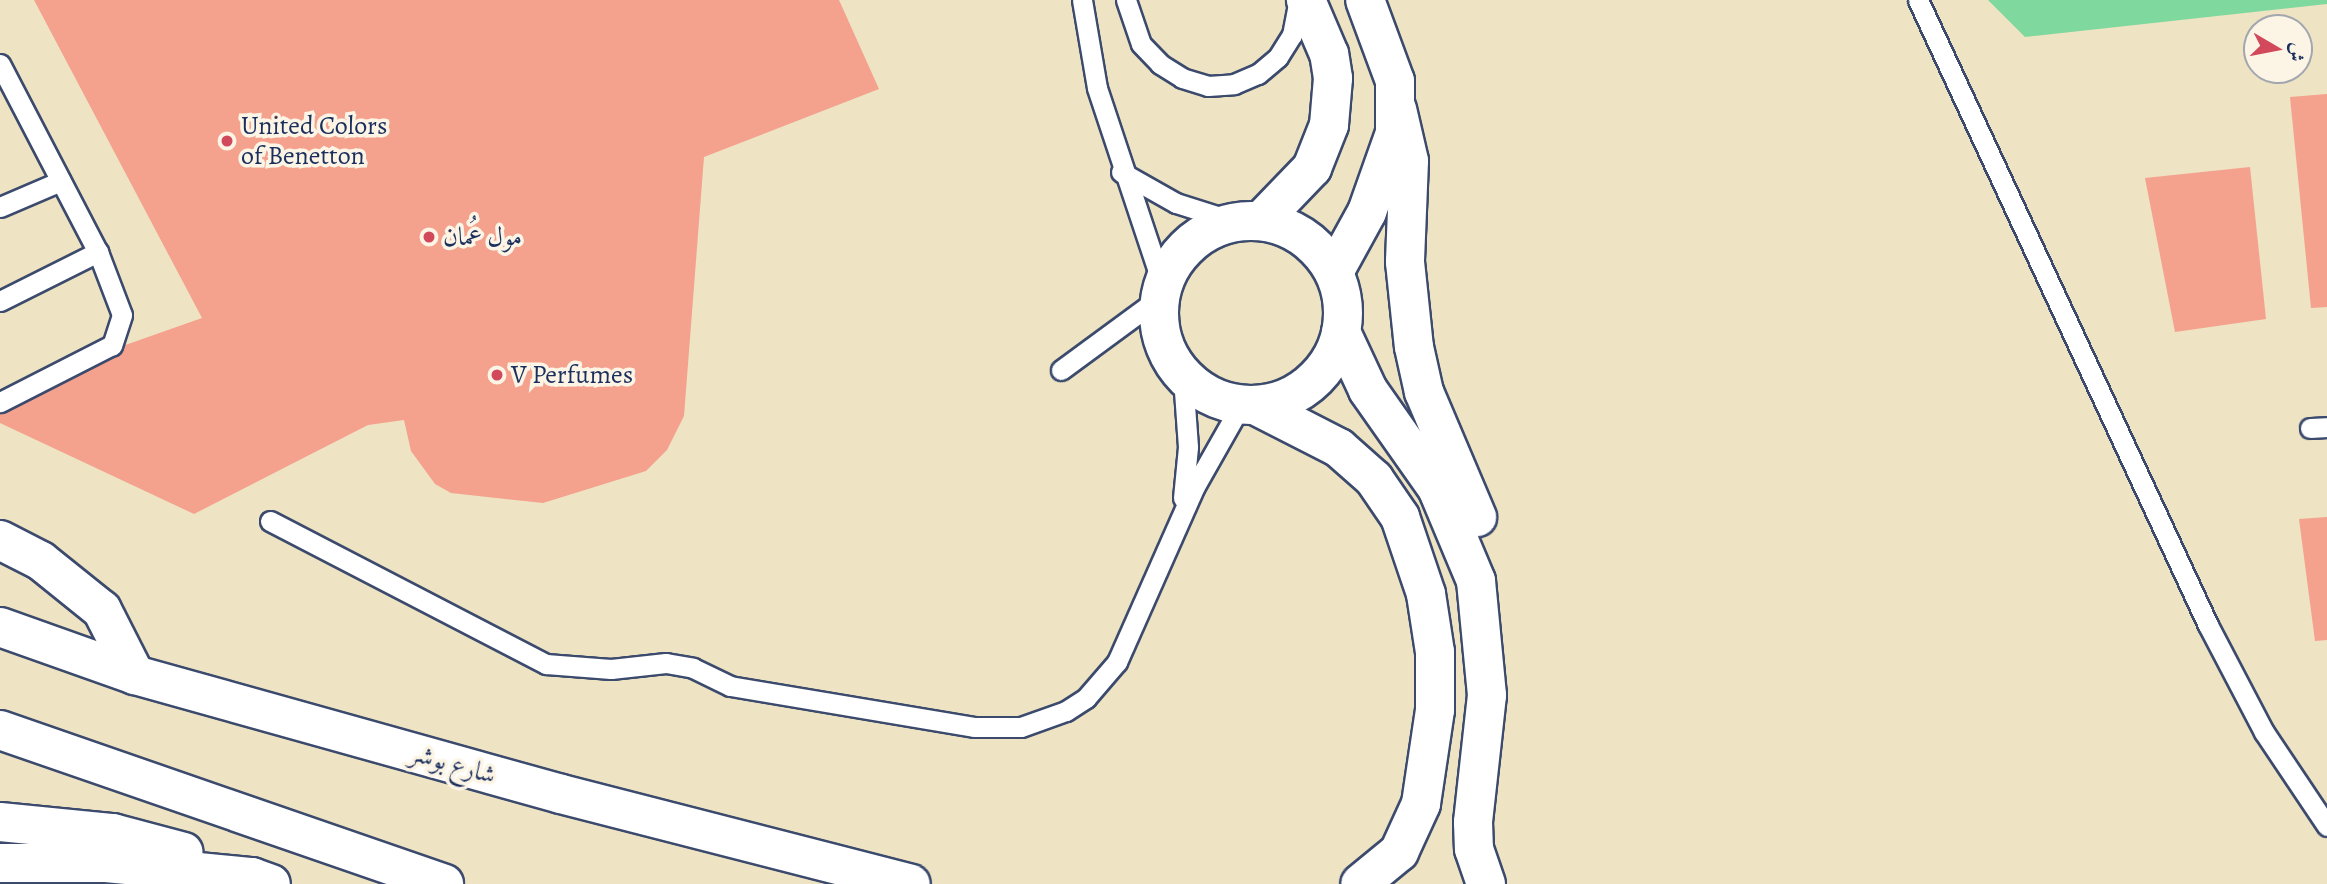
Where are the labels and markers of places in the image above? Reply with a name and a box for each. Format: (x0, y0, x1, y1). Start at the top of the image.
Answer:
place label: United Colors of Benetton (241, 110, 388, 172)
marker: United Colors of Benetton (219, 133, 235, 149)
place label: مول عُمان (443, 221, 522, 253)
marker: مول عُمان (421, 229, 437, 245)
place label: V Perfumes (511, 359, 633, 391)
marker: V Perfumes (489, 367, 505, 383)

